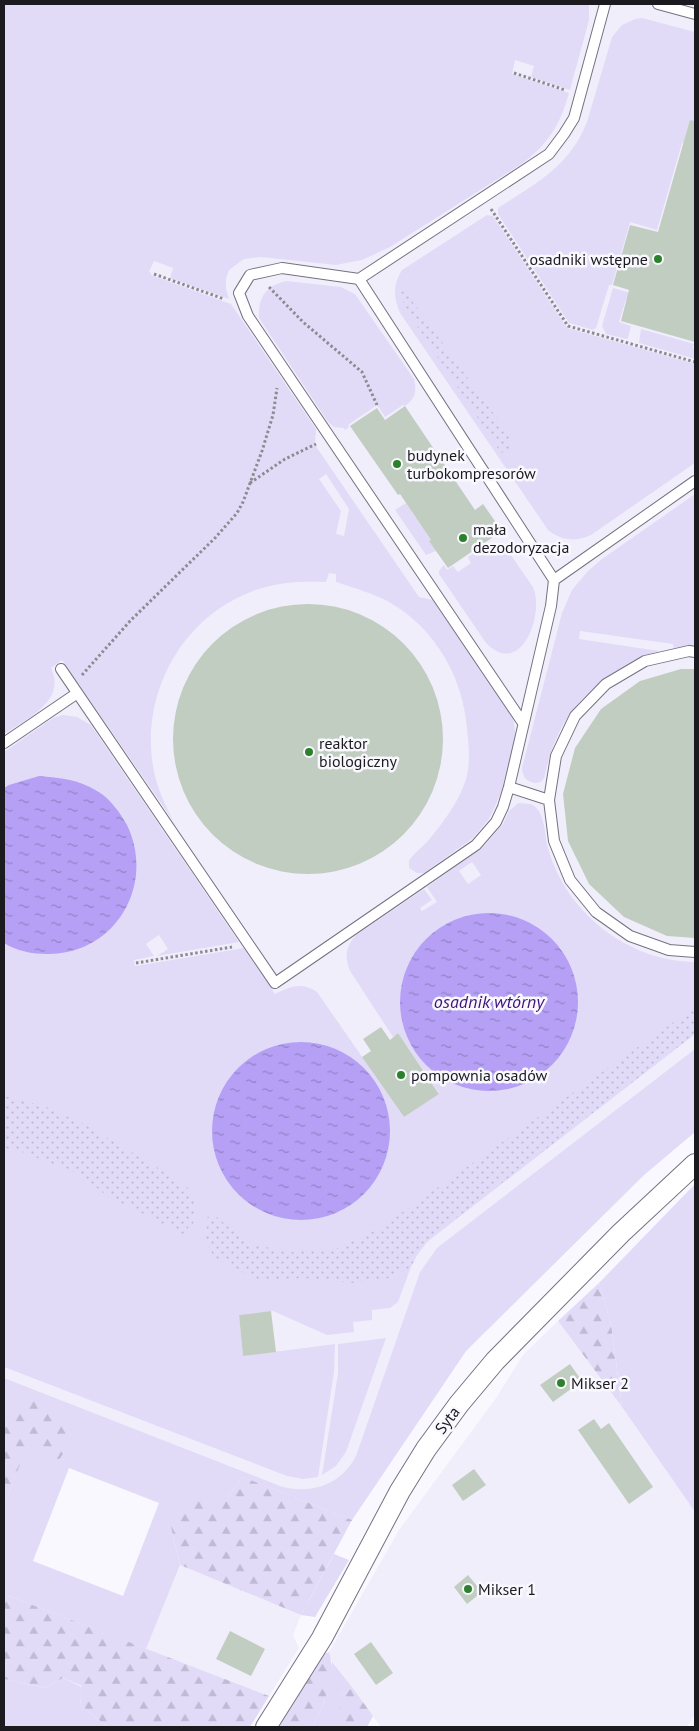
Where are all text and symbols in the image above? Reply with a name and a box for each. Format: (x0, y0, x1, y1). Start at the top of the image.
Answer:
place label: osadniki wstępne (529, 249, 648, 269)
marker: osadniki wstępne (652, 253, 664, 265)
place label: budynek turbokompresorów (407, 445, 536, 483)
marker: budynek turbokompresorów (391, 458, 403, 470)
place label: mała dezodoryzacja (473, 519, 569, 557)
marker: mała dezodoryzacja (457, 532, 469, 544)
place label: reaktor biologiczny (319, 733, 397, 771)
marker: reaktor biologiczny (303, 746, 315, 758)
water label: osadnik wtórny (434, 990, 545, 1013)
place label: pompownia osadów (411, 1065, 548, 1085)
marker: pompownia osadów (395, 1069, 407, 1081)
place label: Mikser 2 (571, 1373, 629, 1393)
marker: Mikser 2 (555, 1377, 567, 1389)
street label: Syta (430, 1402, 464, 1438)
place label: Mikser 1 (478, 1579, 536, 1599)
marker: Mikser 1 (462, 1583, 474, 1595)

